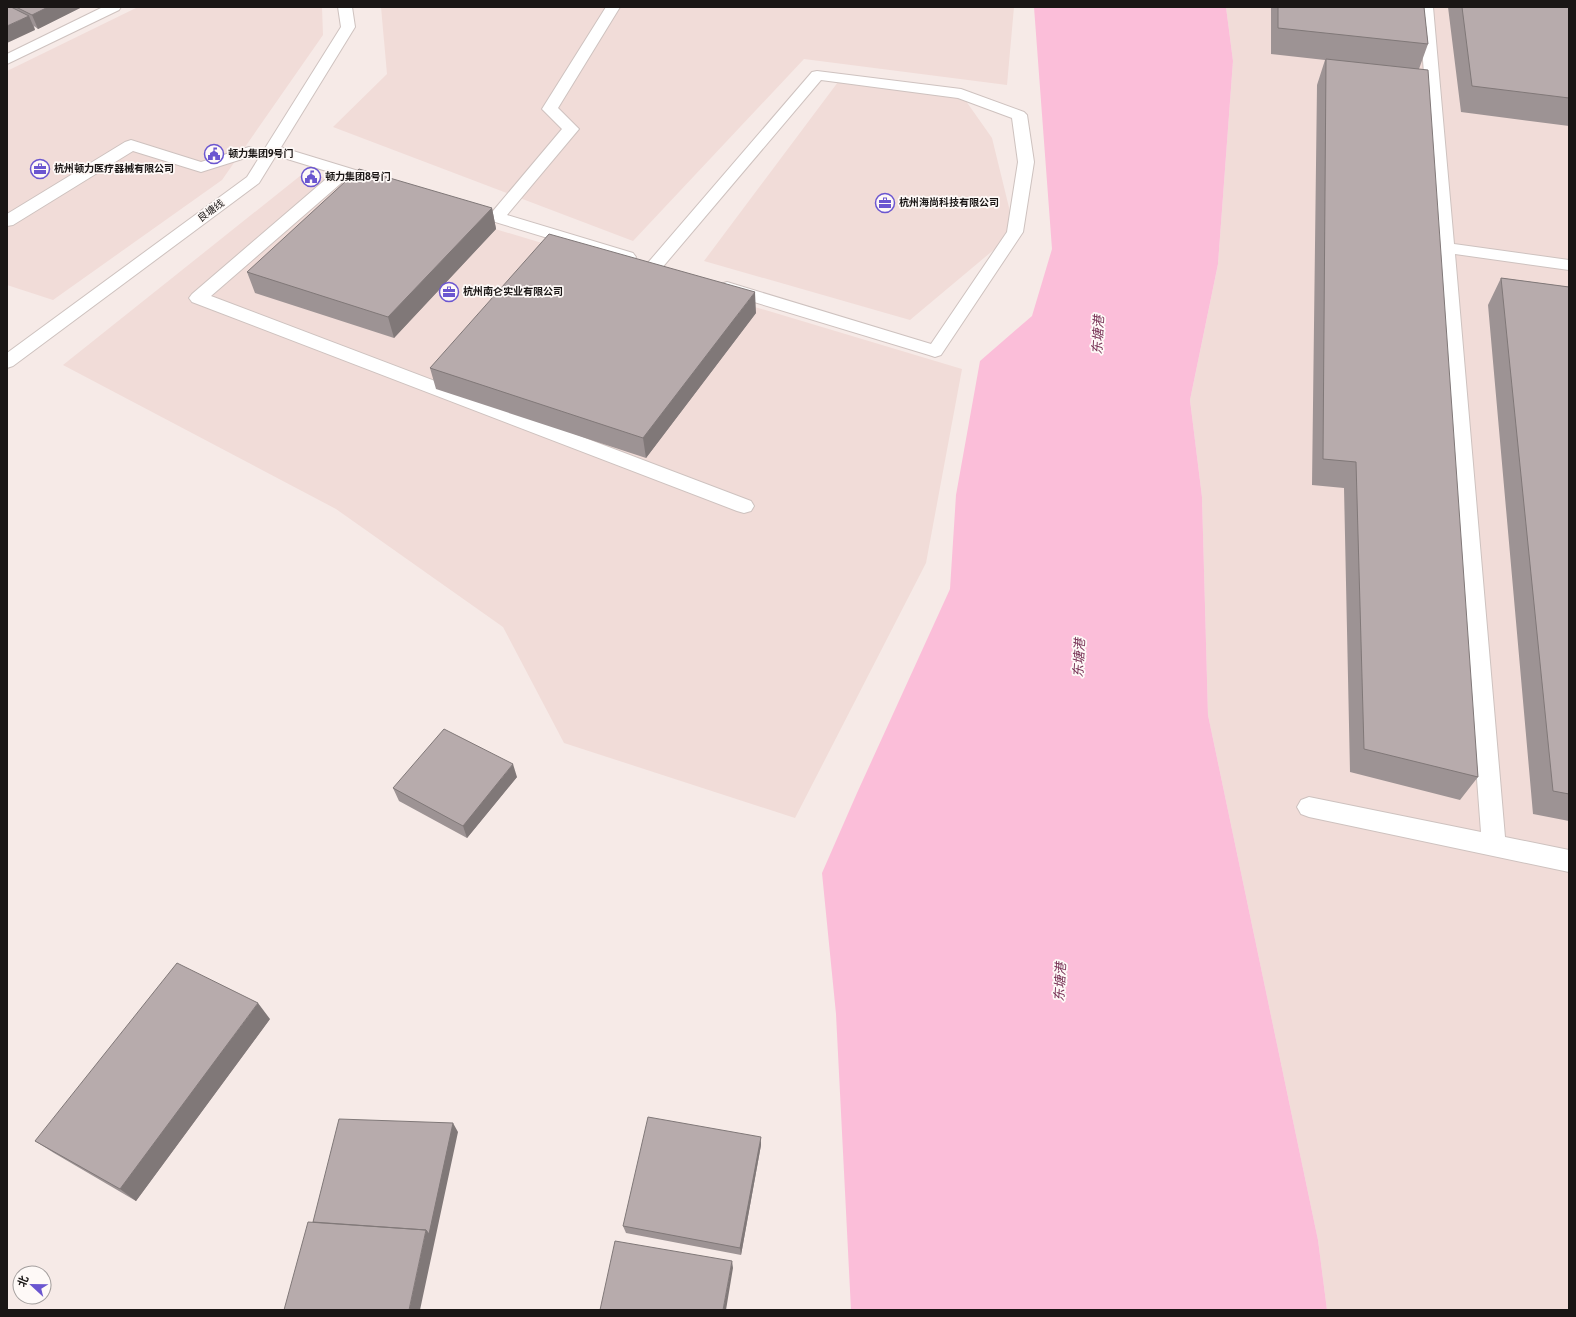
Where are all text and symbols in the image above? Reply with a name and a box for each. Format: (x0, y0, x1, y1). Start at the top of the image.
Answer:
public building icon: 顿力集团9号门 (203, 143, 225, 165)
place label: 顿力集团9号门 (228, 148, 294, 160)
office icon: 杭州顿力医疗器械有限公司 (29, 158, 51, 180)
place label: 杭州顿力医疗器械有限公司 (54, 162, 174, 175)
public building icon: 顿力集团8号门 (300, 166, 322, 188)
place label: 顿力集团8号门 (325, 171, 391, 183)
office icon: 杭州海尚科技有限公司 (874, 192, 896, 214)
place label: 杭州海尚科技有限公司 (899, 196, 999, 209)
street label: 良塘线 (195, 197, 227, 225)
office icon: 杭州南仑实业有限公司 (438, 281, 460, 303)
place label: 杭州南仑实业有限公司 (463, 285, 563, 298)
water label: 东塘港 (1089, 313, 1107, 355)
water label: 东塘港 (1070, 636, 1088, 678)
water label: 东塘港 (1051, 960, 1069, 1002)
north arrow (12, 1265, 52, 1305)
text: 北 (15, 1274, 31, 1289)

